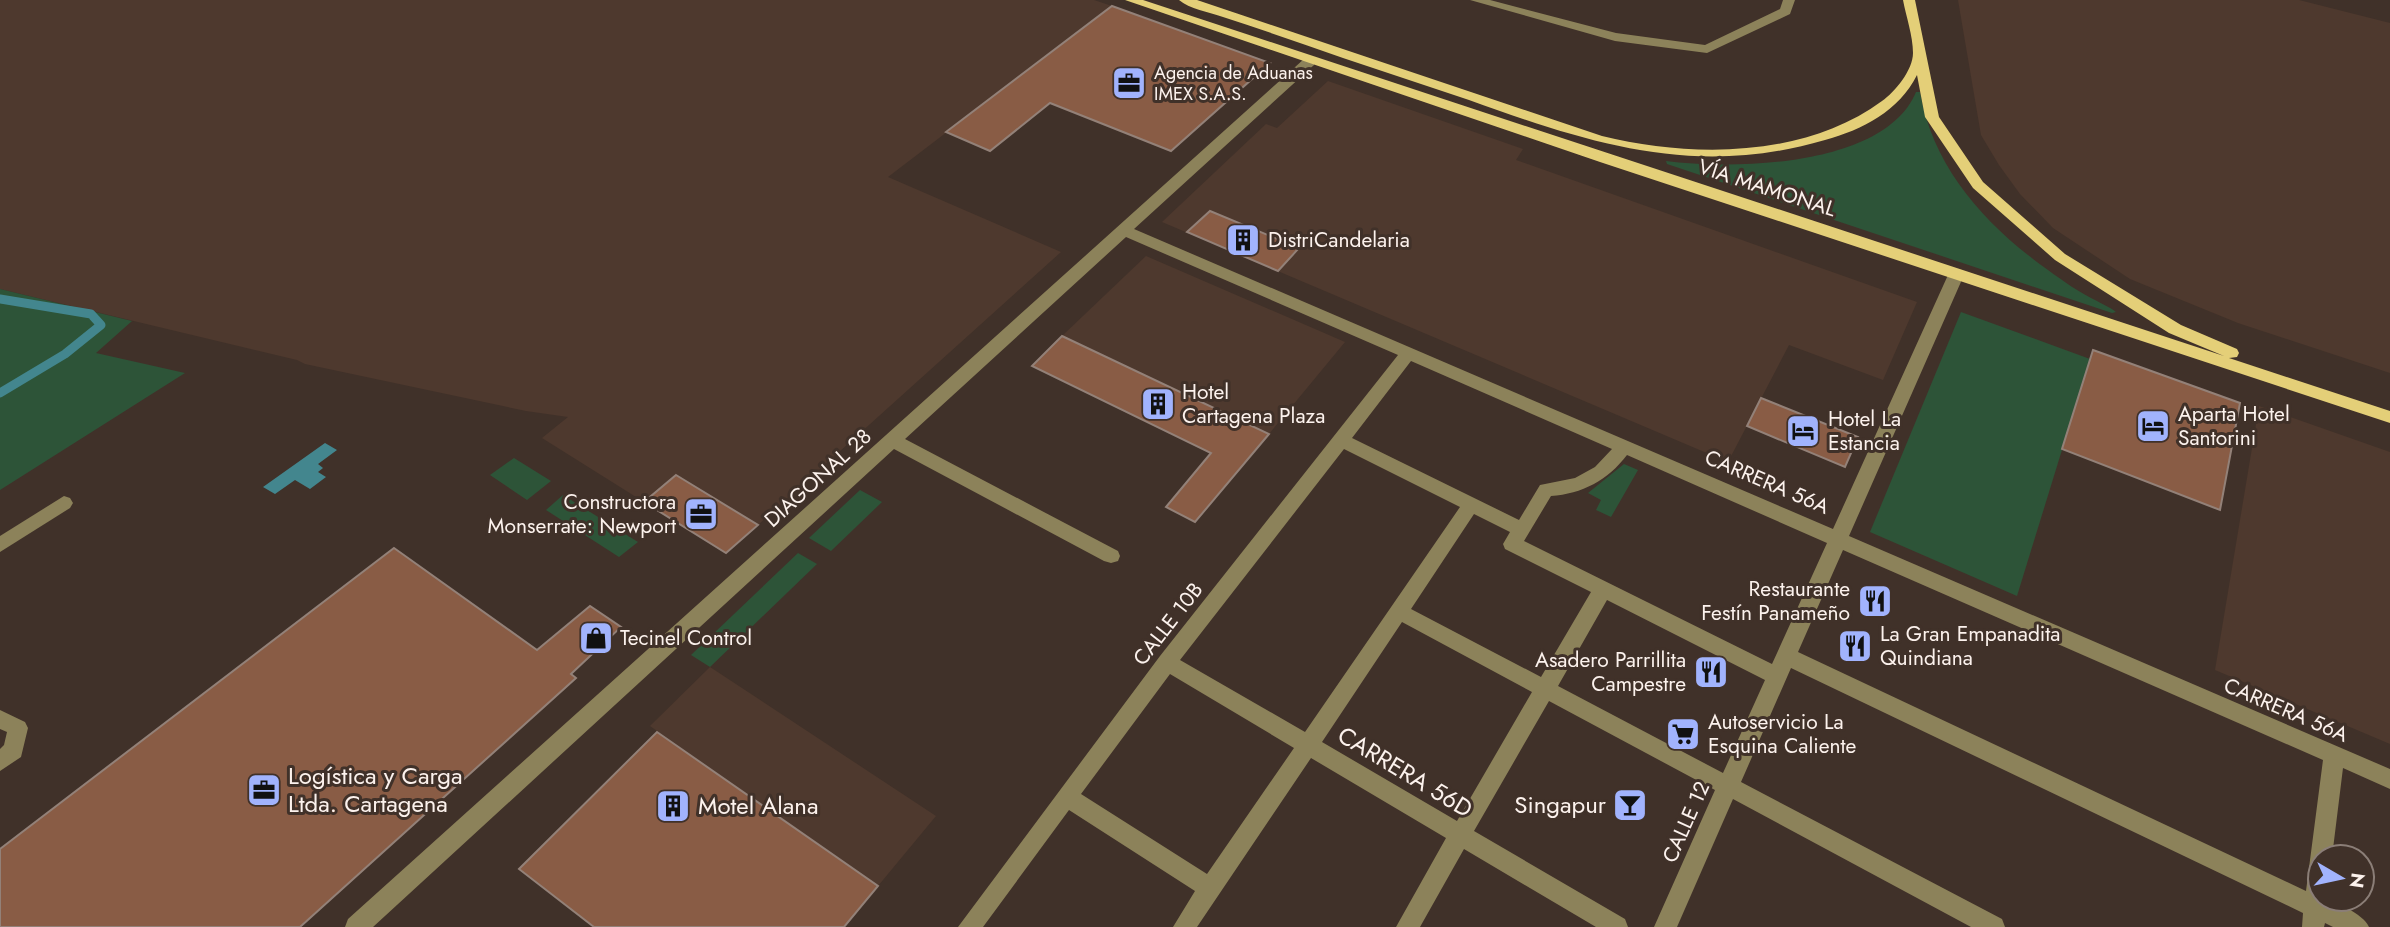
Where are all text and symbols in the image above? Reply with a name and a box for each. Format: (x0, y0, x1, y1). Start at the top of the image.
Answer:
place label: Agencia de Aduanas IMEX S.A.S. (1154, 60, 1313, 107)
office icon: Agencia de Aduanas IMEX S.A.S. (1110, 64, 1148, 102)
street label: VÍA MAMONAL (1694, 152, 1840, 225)
building icon: DistriCandelaria (1224, 221, 1262, 259)
place label: DistriCandelaria (1268, 225, 1410, 255)
place label: Hotel Cartagena Plaza (1182, 377, 1325, 431)
building icon: Hotel Cartagena Plaza (1139, 385, 1177, 423)
place label: Aparta Hotel Santorini (2178, 399, 2290, 453)
place label: Hotel La Estancia (1828, 404, 1901, 458)
hotel icon: Aparta Hotel Santorini (2134, 407, 2172, 445)
hotel icon: Hotel La Estancia (1784, 412, 1822, 450)
street label: DIAGONAL 28 (758, 422, 878, 534)
street label: CARRERA 56A (1700, 442, 1834, 522)
place label: Constructora Monserrate: Newport (488, 487, 676, 541)
office icon: Constructora Monserrate: Newport (682, 495, 720, 533)
place label: Restaurante Festín Panameño (1701, 574, 1850, 628)
street label: CALLE 10B (1126, 576, 1210, 672)
restaurant icon: Restaurante Festín Panameño (1856, 582, 1894, 620)
shop icon: Tecinel Control (577, 619, 615, 657)
place label: La Gran Empanadita Quindiana (1880, 619, 2060, 673)
place label: Tecinel Control (620, 623, 752, 653)
restaurant icon: La Gran Empanadita Quindiana (1836, 627, 1874, 665)
place label: Asadero Parrillita Campestre (1535, 645, 1686, 699)
restaurant icon: Asadero Parrillita Campestre (1692, 653, 1730, 691)
street label: CARRERA 56A (2219, 670, 2353, 750)
place label: Autoservicio La Esquina Caliente (1708, 707, 1857, 761)
supermarket icon: Autoservicio La Esquina Caliente (1664, 715, 1702, 753)
street label: CARRERA 56D (1331, 717, 1479, 826)
place label: Logística y Carga Ltda. Cartagena (288, 758, 463, 821)
office icon: Logística y Carga Ltda. Cartagena (245, 771, 283, 809)
street label: CALLE 12 (1655, 777, 1717, 867)
bar icon: Singapur (1611, 786, 1649, 824)
building icon: Motel Alana (654, 787, 692, 825)
place label: Singapur (1514, 787, 1607, 822)
place label: Motel Alana (698, 788, 818, 823)
north arrow (2306, 843, 2376, 913)
text: N (2343, 871, 2372, 890)

